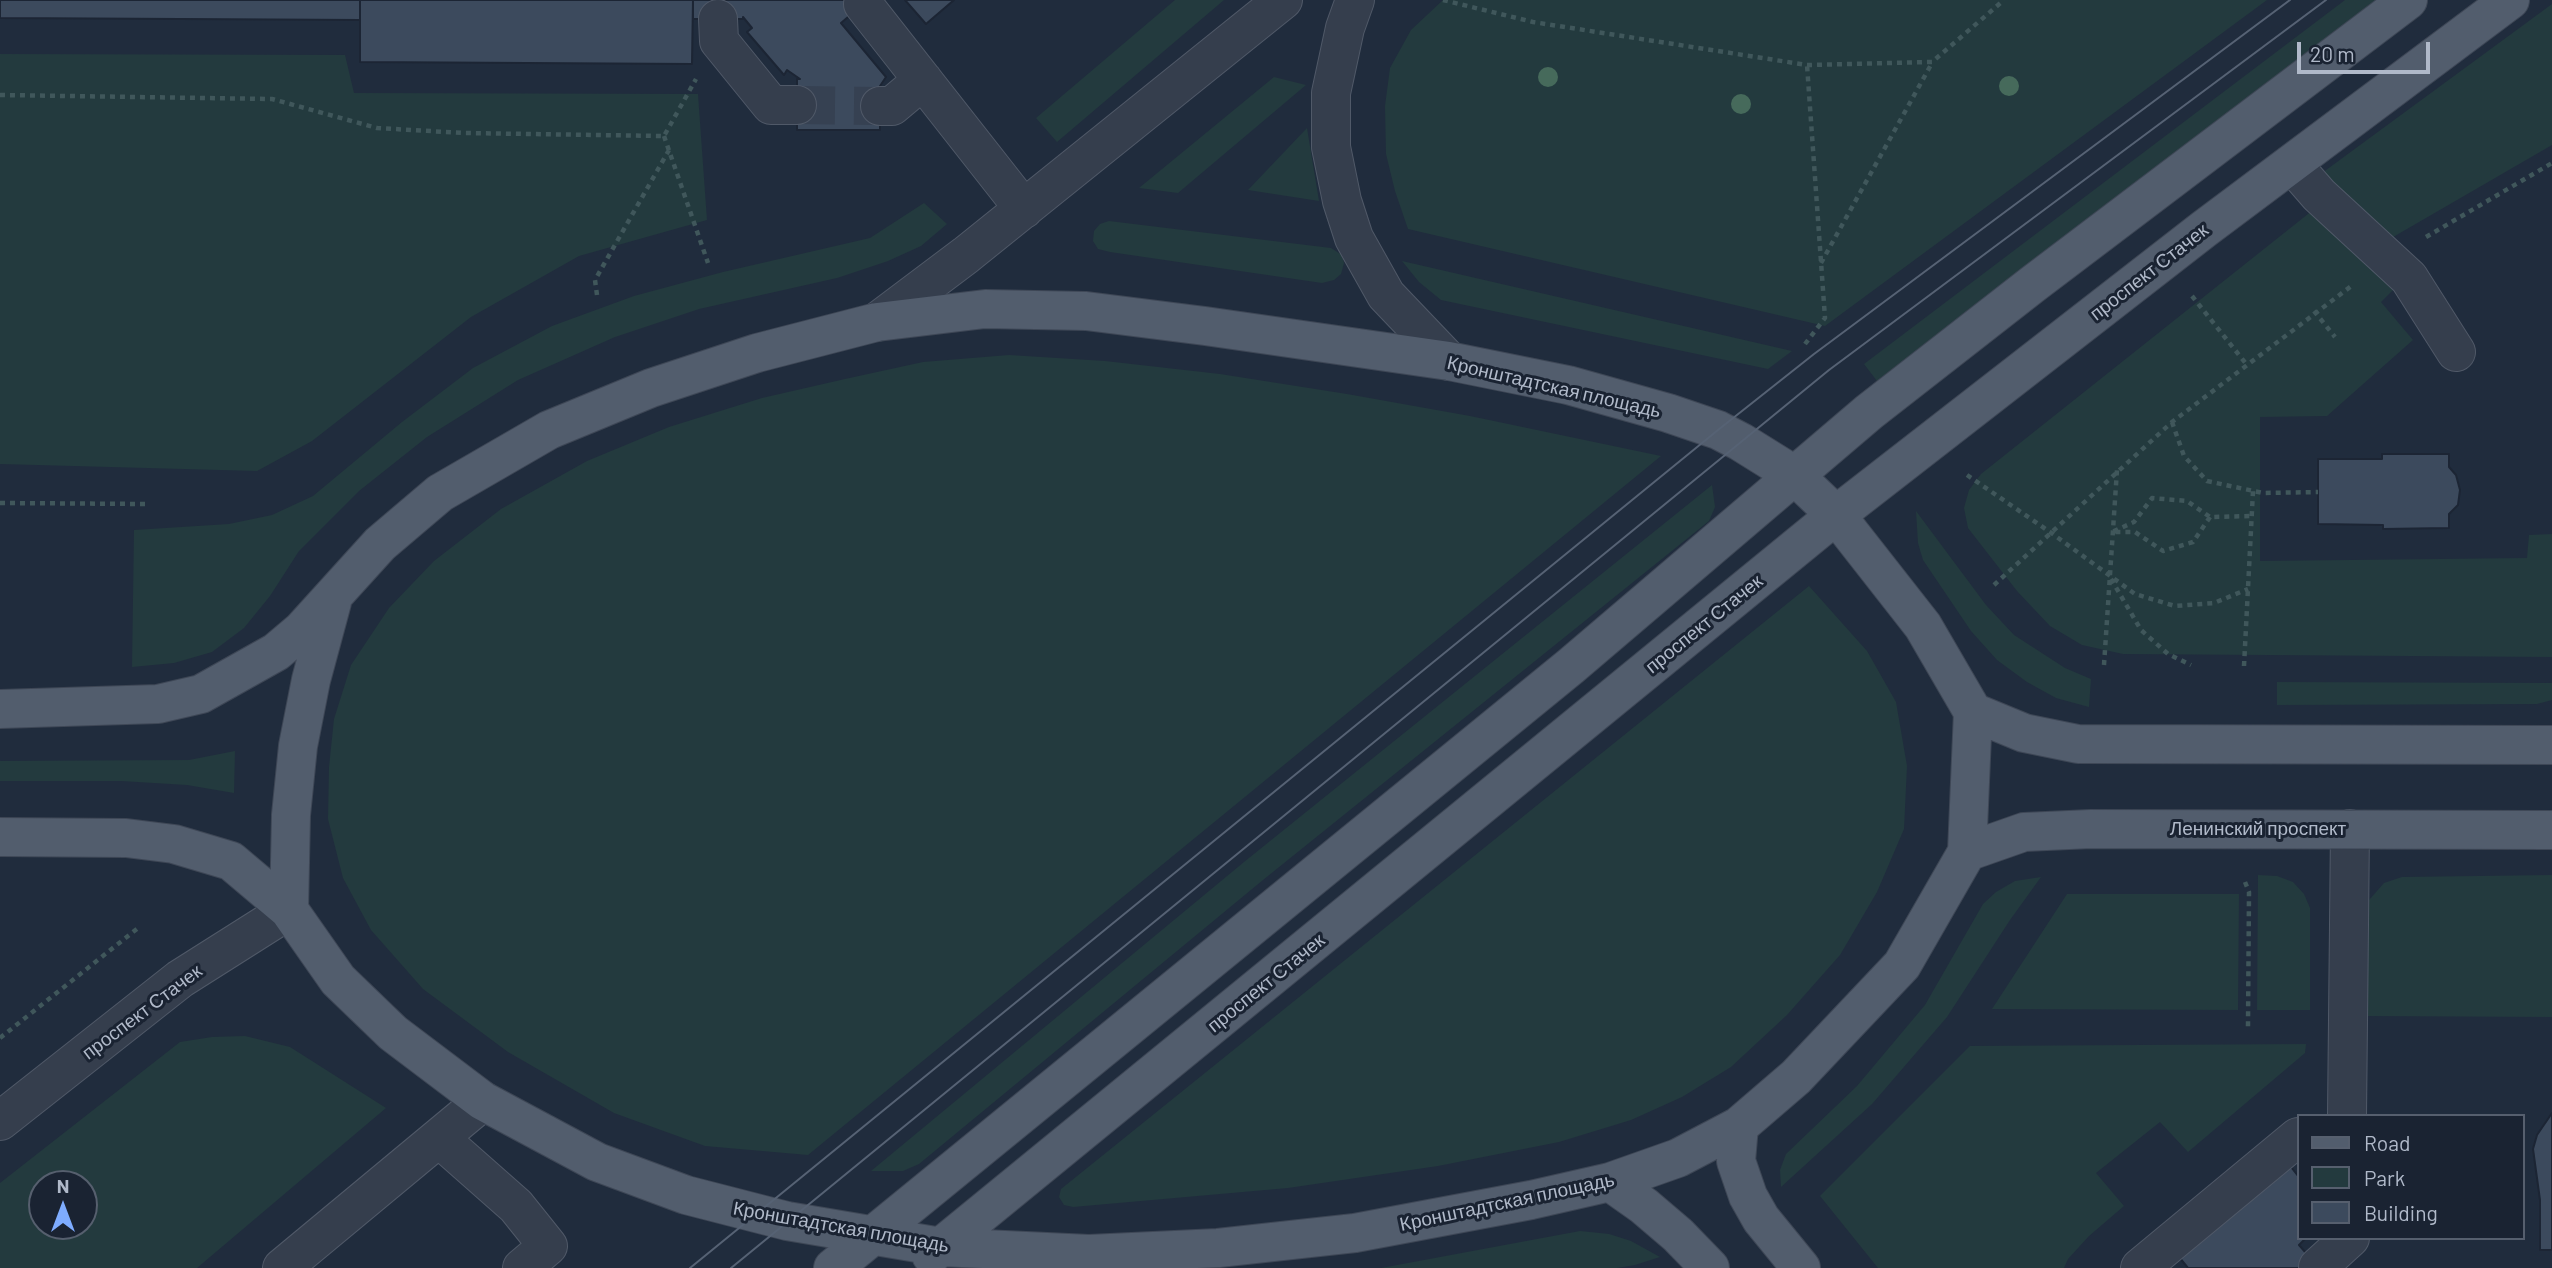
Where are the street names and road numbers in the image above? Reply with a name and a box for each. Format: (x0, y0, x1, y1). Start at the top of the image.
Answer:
street label: проспект Стачек (2085, 219, 2213, 325)
street label: Кронштадтская площадь (1445, 351, 1663, 423)
street label: проспект Стачек (1641, 570, 1767, 678)
street label: Ленинский проспект (2170, 818, 2346, 840)
street label: проспект Стачек (1203, 929, 1329, 1037)
street label: проспект Стачек (78, 960, 206, 1064)
street label: Кронштадтская площадь (1398, 1168, 1616, 1236)
street label: Кронштадтская площадь (731, 1197, 951, 1257)

